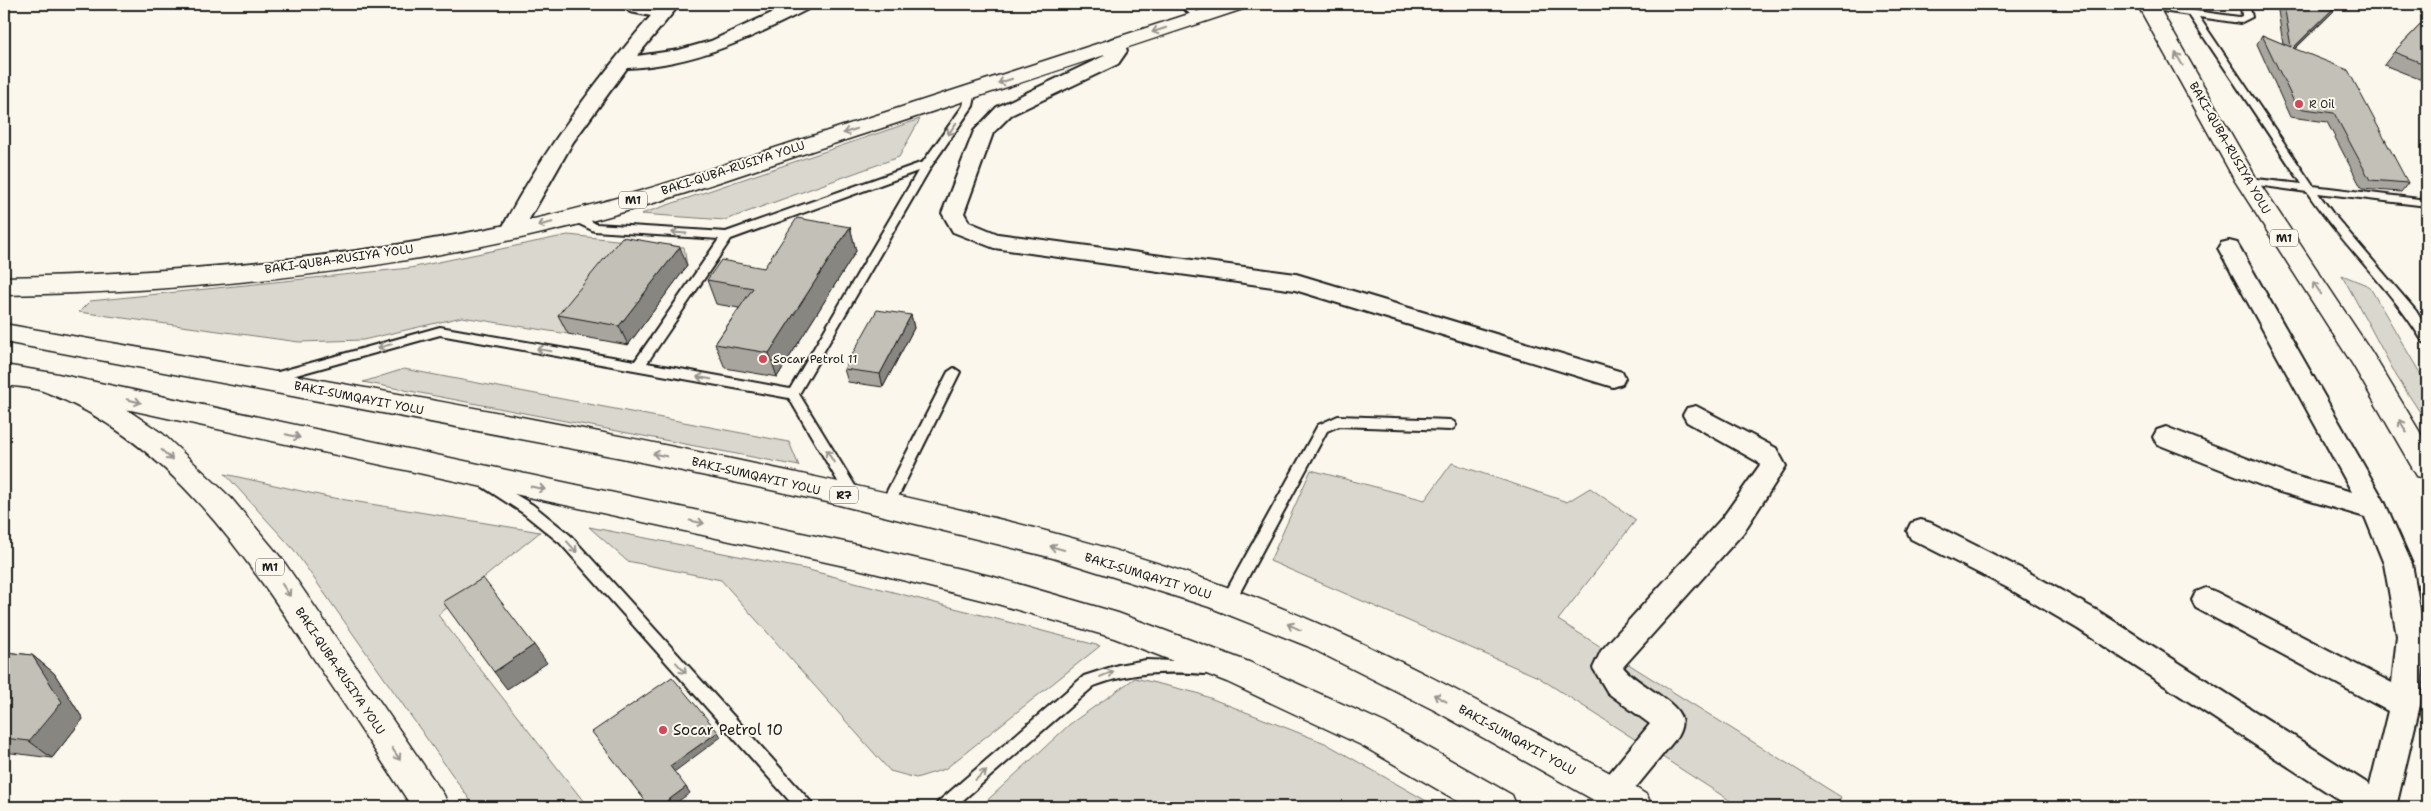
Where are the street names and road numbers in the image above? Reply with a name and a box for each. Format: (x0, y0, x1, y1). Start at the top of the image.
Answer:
street label: BAKI-QUBA-RUSIYA YOLU (2186, 79, 2274, 217)
street label: BAKI-QUBA-RUSIYA YOLU (659, 137, 807, 199)
road number: M1 (619, 192, 647, 208)
road number: M1 (2270, 230, 2298, 247)
street label: BAKI-QUBA-RUSIYA YOLU (264, 241, 414, 277)
street label: BAKI-SUMQAYIT YOLU (293, 378, 425, 418)
street label: BAKI-SUMQAYIT YOLU (690, 453, 822, 499)
road number: R7 (830, 486, 858, 504)
street label: BAKI-SUMQAYIT YOLU (1083, 549, 1213, 603)
road number: M1 (256, 558, 284, 576)
street label: BAKI-QUBA-RUSIYA YOLU (291, 604, 389, 738)
street label: BAKI-SUMQAYIT YOLU (1456, 701, 1578, 779)

